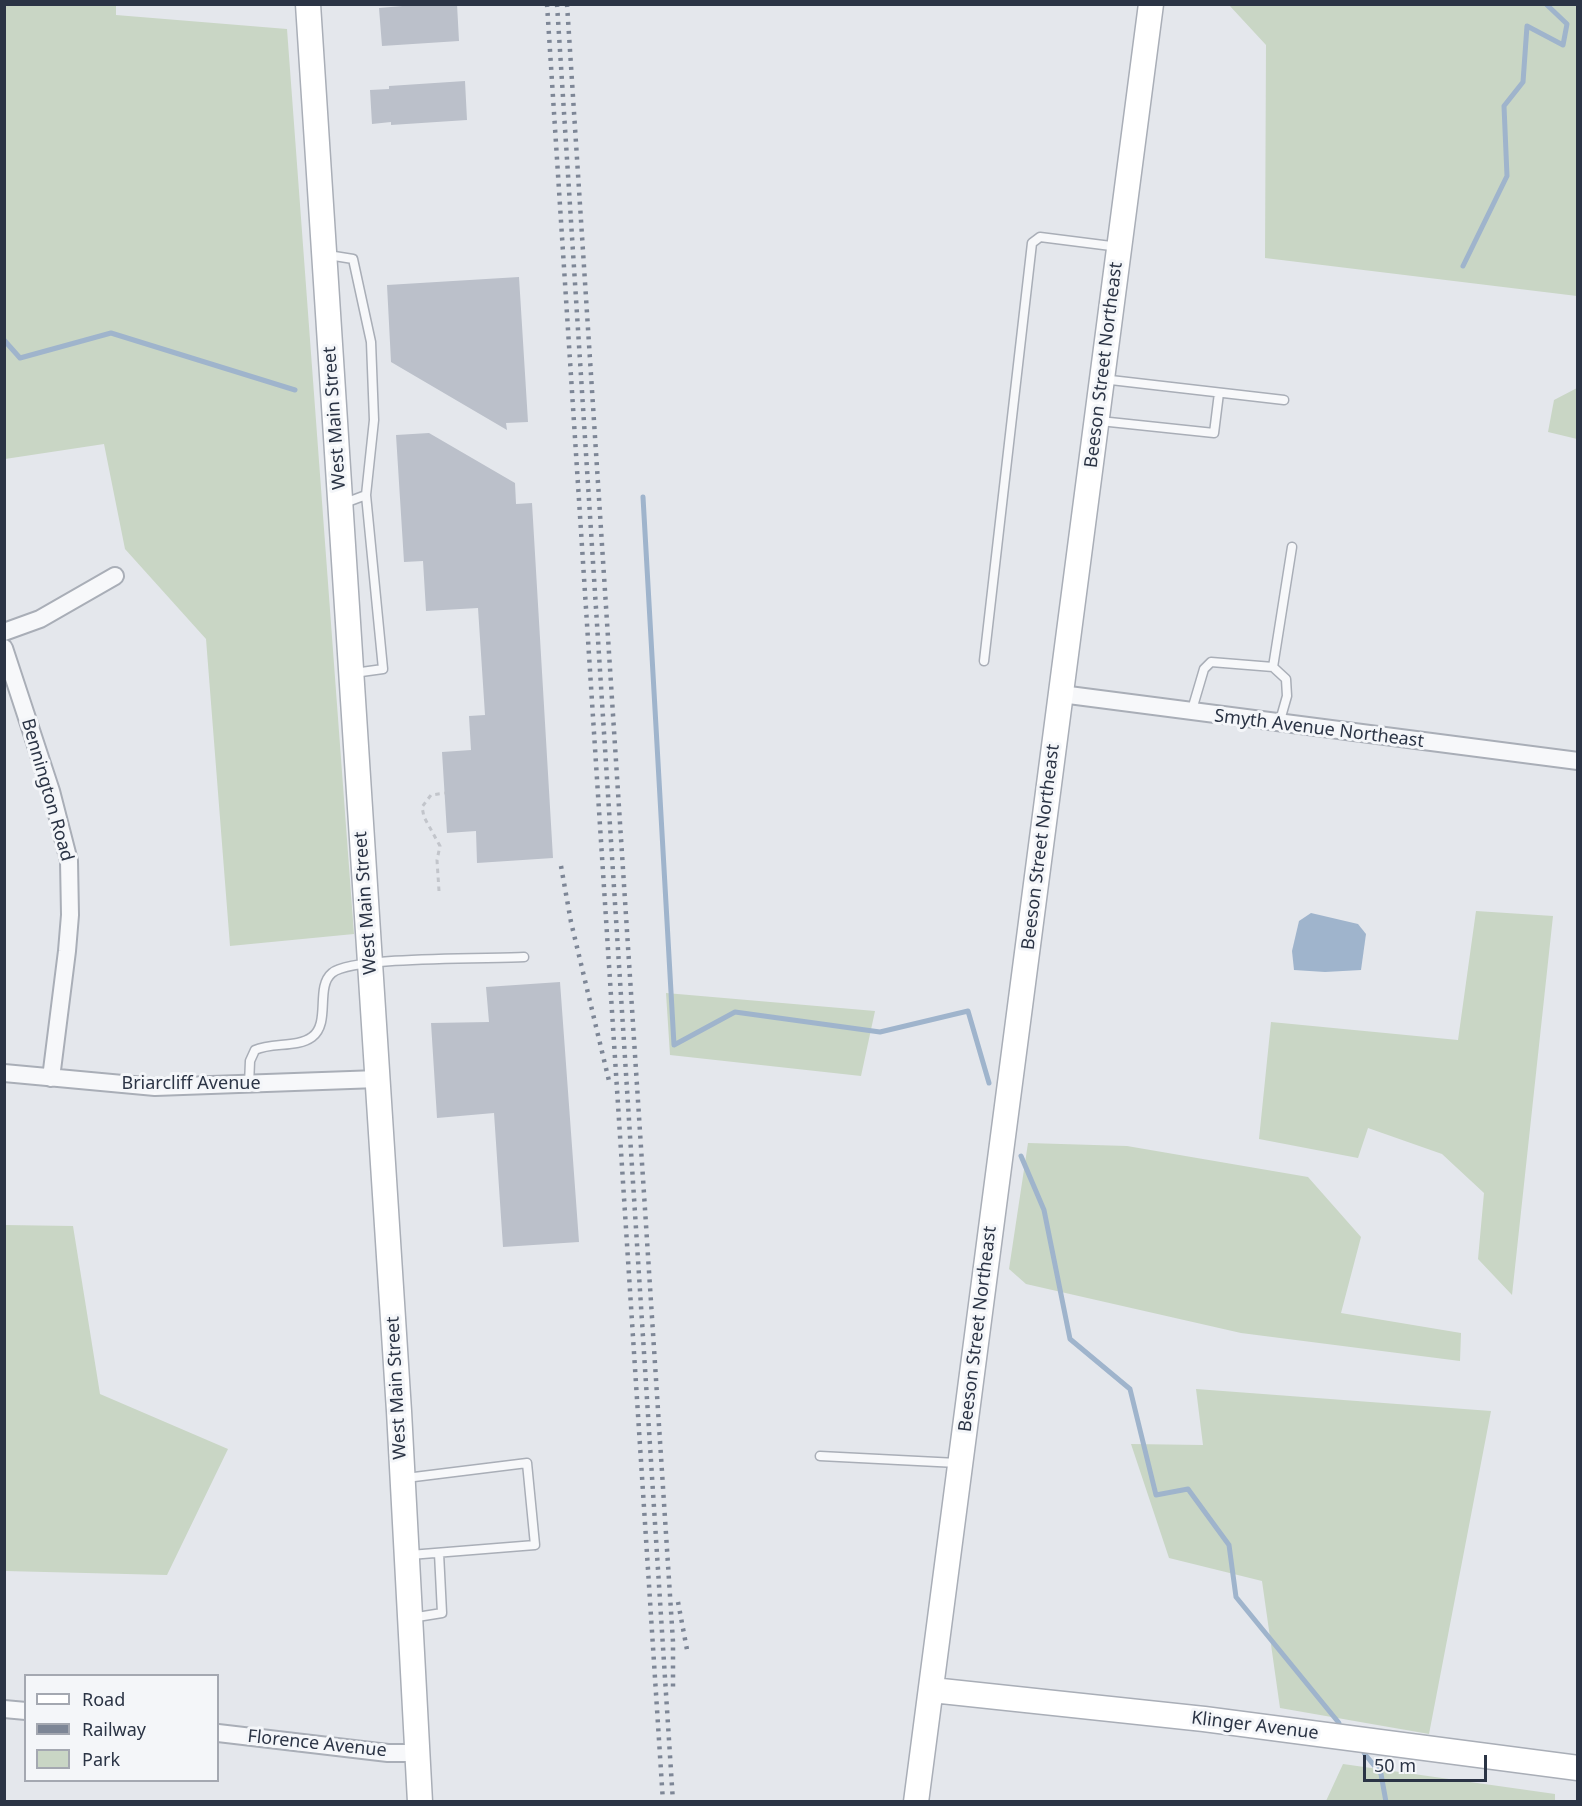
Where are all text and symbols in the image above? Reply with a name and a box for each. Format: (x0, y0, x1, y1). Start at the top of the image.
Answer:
street label: Beeson Street Northeast (1081, 261, 1127, 469)
street label: West Main Street (319, 346, 351, 490)
street label: Smyth Avenue Northeast (1213, 705, 1425, 753)
street label: Bennington Road (16, 716, 78, 864)
street label: Beeson Street Northeast (1018, 743, 1064, 951)
street label: West Main Street (350, 831, 382, 975)
street label: Briarcliff Avenue (121, 1073, 261, 1095)
street label: Beeson Street Northeast (955, 1225, 1001, 1433)
street label: West Main Street (382, 1316, 412, 1460)
legend (24, 1674, 219, 1782)
text: Road (82, 1687, 125, 1711)
street label: Klinger Avenue (1190, 1707, 1320, 1745)
text: Railway (82, 1717, 146, 1741)
street label: Florence Avenue (246, 1726, 388, 1762)
scale bar (1366, 1743, 1490, 1781)
text: Park (82, 1747, 120, 1771)
text: 50 m (1374, 1753, 1416, 1777)

